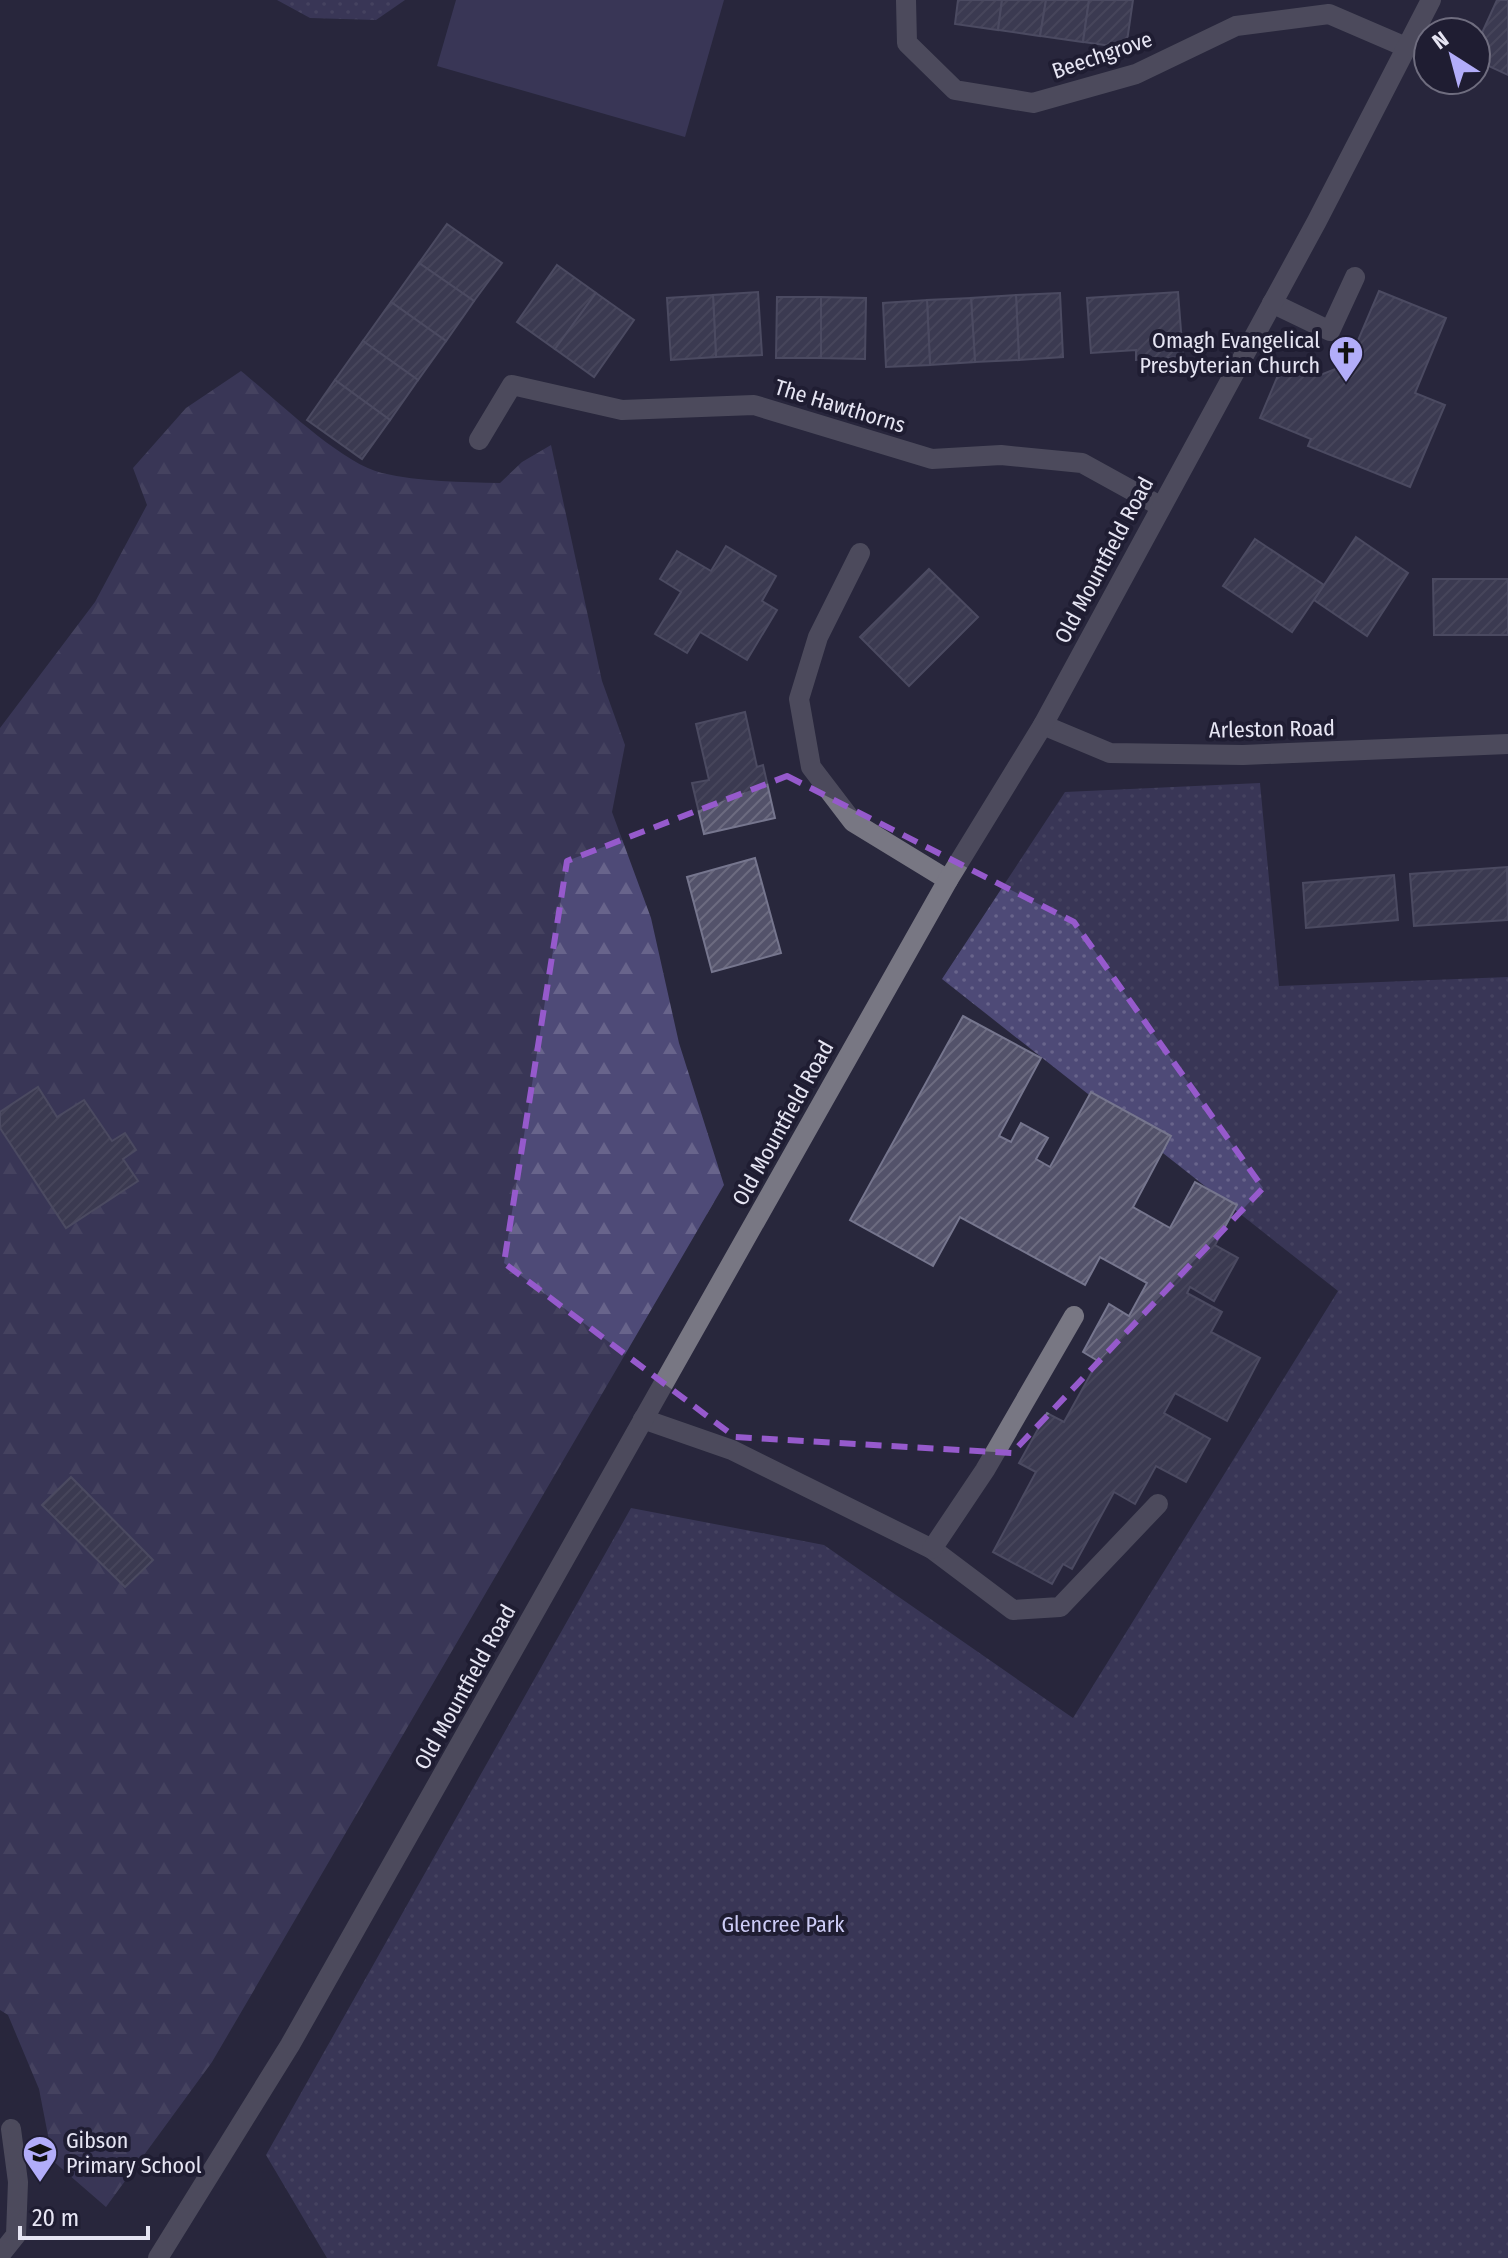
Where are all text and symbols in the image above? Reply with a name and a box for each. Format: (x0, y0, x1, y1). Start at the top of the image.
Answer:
north arrow (1412, 16, 1492, 96)
street label: Beechgrove (1048, 25, 1156, 85)
text: N (1427, 25, 1454, 55)
place label: Omagh Evangelical Presbyterian Church (1140, 327, 1320, 379)
church icon: Omagh Evangelical Presbyterian Church (1327, 334, 1365, 384)
street label: The Hawthorns (771, 373, 909, 439)
street label: Old Mountfield Road (1049, 472, 1159, 648)
street label: Arleston Road (1209, 714, 1335, 744)
street label: Old Mountfield Road (726, 1036, 840, 1210)
street label: Old Mountfield Road (408, 1600, 522, 1774)
park label: Glencree Park (721, 1911, 845, 1938)
place label: Gibson Primary School (66, 2127, 202, 2179)
school or university icon: Gibson Primary School (21, 2134, 59, 2184)
scale bar (20, 2190, 148, 2240)
text: 20 m (32, 2204, 79, 2232)

